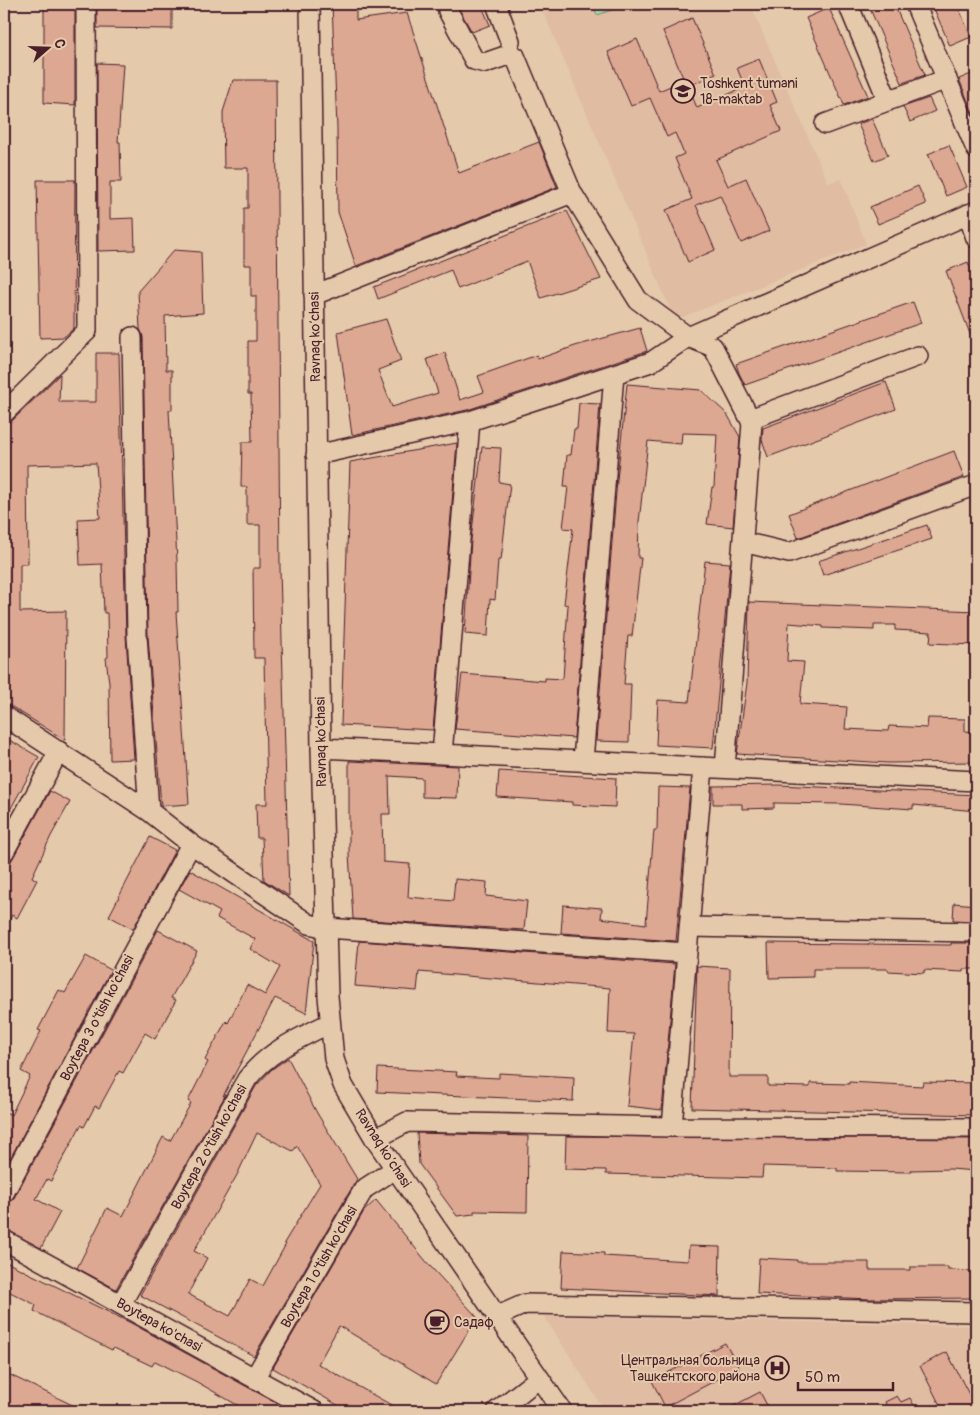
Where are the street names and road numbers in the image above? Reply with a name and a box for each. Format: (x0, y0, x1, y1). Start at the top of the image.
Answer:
street label: Ravnaq ko‘chasi (306, 291, 324, 382)
street label: Ravnaq ko‘chasi (312, 696, 330, 787)
street label: Boytepa 3 o'tish ko'chasi (57, 952, 138, 1084)
street label: Boytepa 2 o'tish ko'chasi (168, 1081, 251, 1212)
street label: Ravnaq ko‘chasi (351, 1106, 415, 1191)
street label: Boytepa 1 o'tish ko'chasi (277, 1203, 361, 1331)
street label: Boytepa ko'chasi (113, 1294, 205, 1356)

